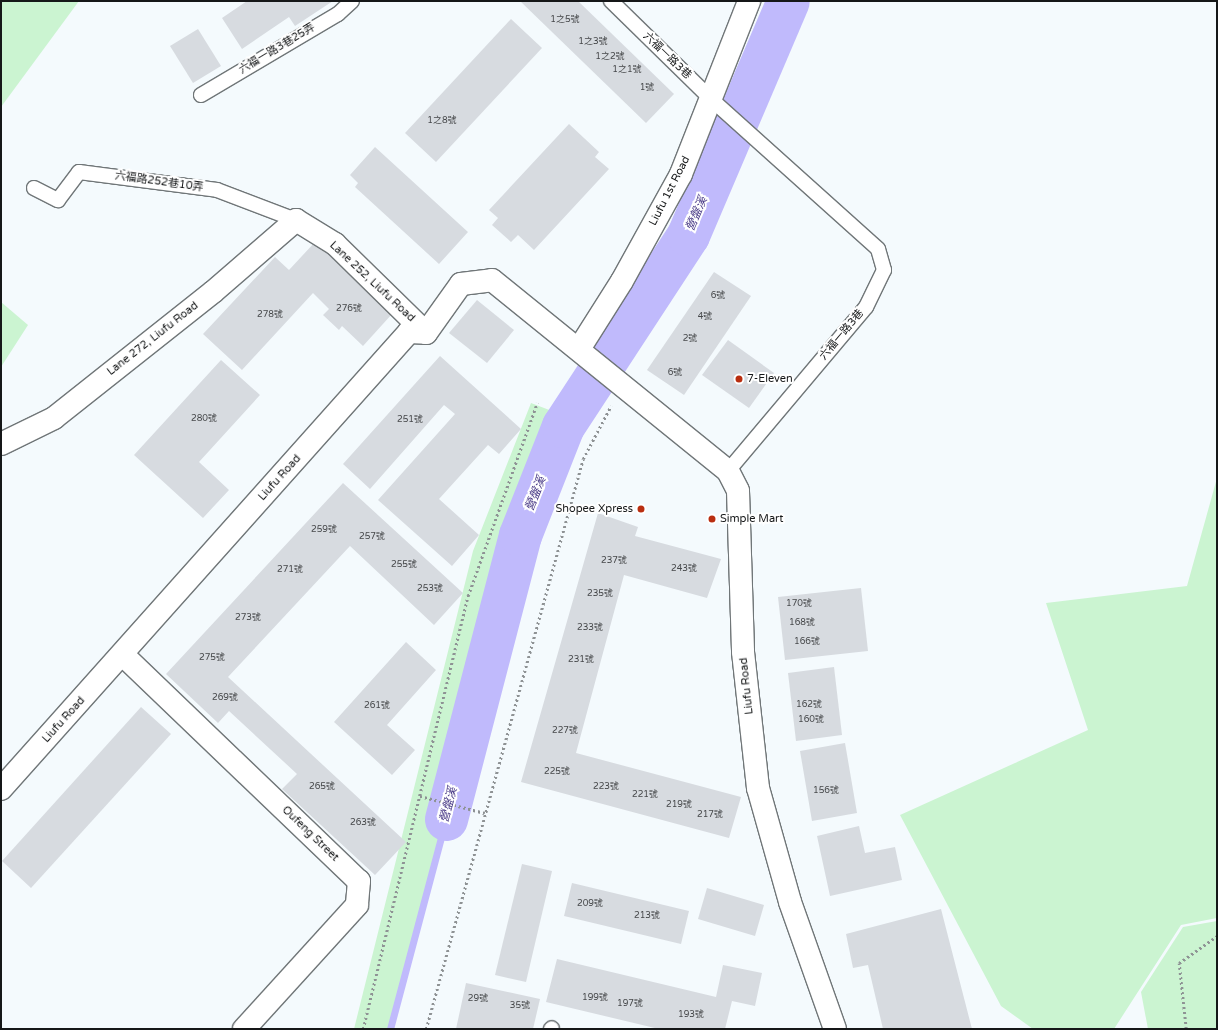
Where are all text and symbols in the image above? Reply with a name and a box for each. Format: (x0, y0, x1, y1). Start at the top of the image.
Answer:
house number: 1之5號 (550, 15, 580, 25)
street label: 六福一路3巷25弄 (236, 21, 318, 77)
street label: 六福一路3巷 (640, 30, 694, 82)
house number: 1之3號 (578, 37, 608, 47)
house number: 1之2號 (595, 52, 625, 62)
house number: 1之1號 (612, 65, 642, 75)
house number: 1號 (640, 83, 654, 93)
house number: 1之8號 (427, 116, 457, 126)
street label: Liufu 1st Road (647, 154, 693, 228)
street label: 六福路252巷10弄 (114, 169, 204, 195)
water label: 營盤溪 (683, 195, 711, 233)
street label: Lane 252, Liufu Road (327, 239, 417, 325)
house number: 6號 (711, 291, 725, 301)
street label: Lane 272, Liufu Road (105, 299, 201, 379)
house number: 276號 (336, 304, 362, 314)
street label: 六福一路3巷 (817, 307, 867, 363)
house number: 278號 (257, 310, 283, 320)
house number: 4號 (698, 312, 712, 322)
house number: 2號 (683, 334, 697, 344)
house number: 6號 (668, 368, 682, 378)
place label: 7-Eleven (747, 372, 793, 386)
marker: 7-Eleven (734, 374, 744, 384)
house number: 280號 (191, 414, 217, 424)
house number: 251號 (397, 415, 423, 425)
street label: Liufu Road (256, 452, 304, 504)
water label: 營盤溪 (523, 475, 549, 513)
place label: Shopee Xpress (556, 502, 633, 516)
marker: Shopee Xpress (636, 504, 646, 514)
place label: Simple Mart (720, 512, 784, 526)
marker: Simple Mart (707, 514, 717, 524)
house number: 259號 (311, 525, 337, 535)
house number: 257號 (359, 532, 385, 542)
house number: 237號 (601, 556, 627, 566)
house number: 255號 (391, 560, 417, 570)
house number: 243號 (671, 564, 697, 574)
house number: 271號 (277, 565, 303, 575)
house number: 253號 (417, 584, 443, 594)
house number: 235號 (587, 589, 613, 599)
house number: 170號 (786, 599, 812, 609)
house number: 273號 (235, 613, 261, 623)
house number: 168號 (789, 618, 815, 628)
house number: 233號 (577, 623, 603, 633)
house number: 166號 (794, 637, 820, 647)
house number: 275號 (199, 653, 225, 663)
house number: 231號 (568, 655, 594, 665)
street label: Liufu Road (737, 657, 757, 715)
house number: 269號 (212, 693, 238, 703)
street label: Liufu Road (40, 694, 88, 746)
house number: 162號 (796, 700, 822, 710)
house number: 261號 (364, 701, 390, 711)
house number: 160號 (798, 715, 824, 725)
house number: 227號 (552, 726, 578, 736)
house number: 225號 (544, 767, 570, 777)
house number: 265號 (309, 782, 335, 792)
house number: 223號 (593, 782, 619, 792)
water label: 營盤溪 (437, 786, 461, 824)
house number: 156號 (813, 786, 839, 796)
house number: 221號 (632, 790, 658, 800)
house number: 219號 (666, 800, 692, 810)
street label: Oufeng Street (279, 804, 341, 864)
house number: 217號 (697, 810, 723, 820)
house number: 263號 (350, 818, 376, 828)
house number: 209號 (577, 899, 603, 909)
house number: 213號 (634, 911, 660, 921)
house number: 199號 (582, 993, 608, 1003)
house number: 29號 (468, 994, 488, 1004)
house number: 197號 (617, 999, 643, 1009)
house number: 35號 (510, 1001, 530, 1011)
house number: 193號 (678, 1010, 704, 1020)

